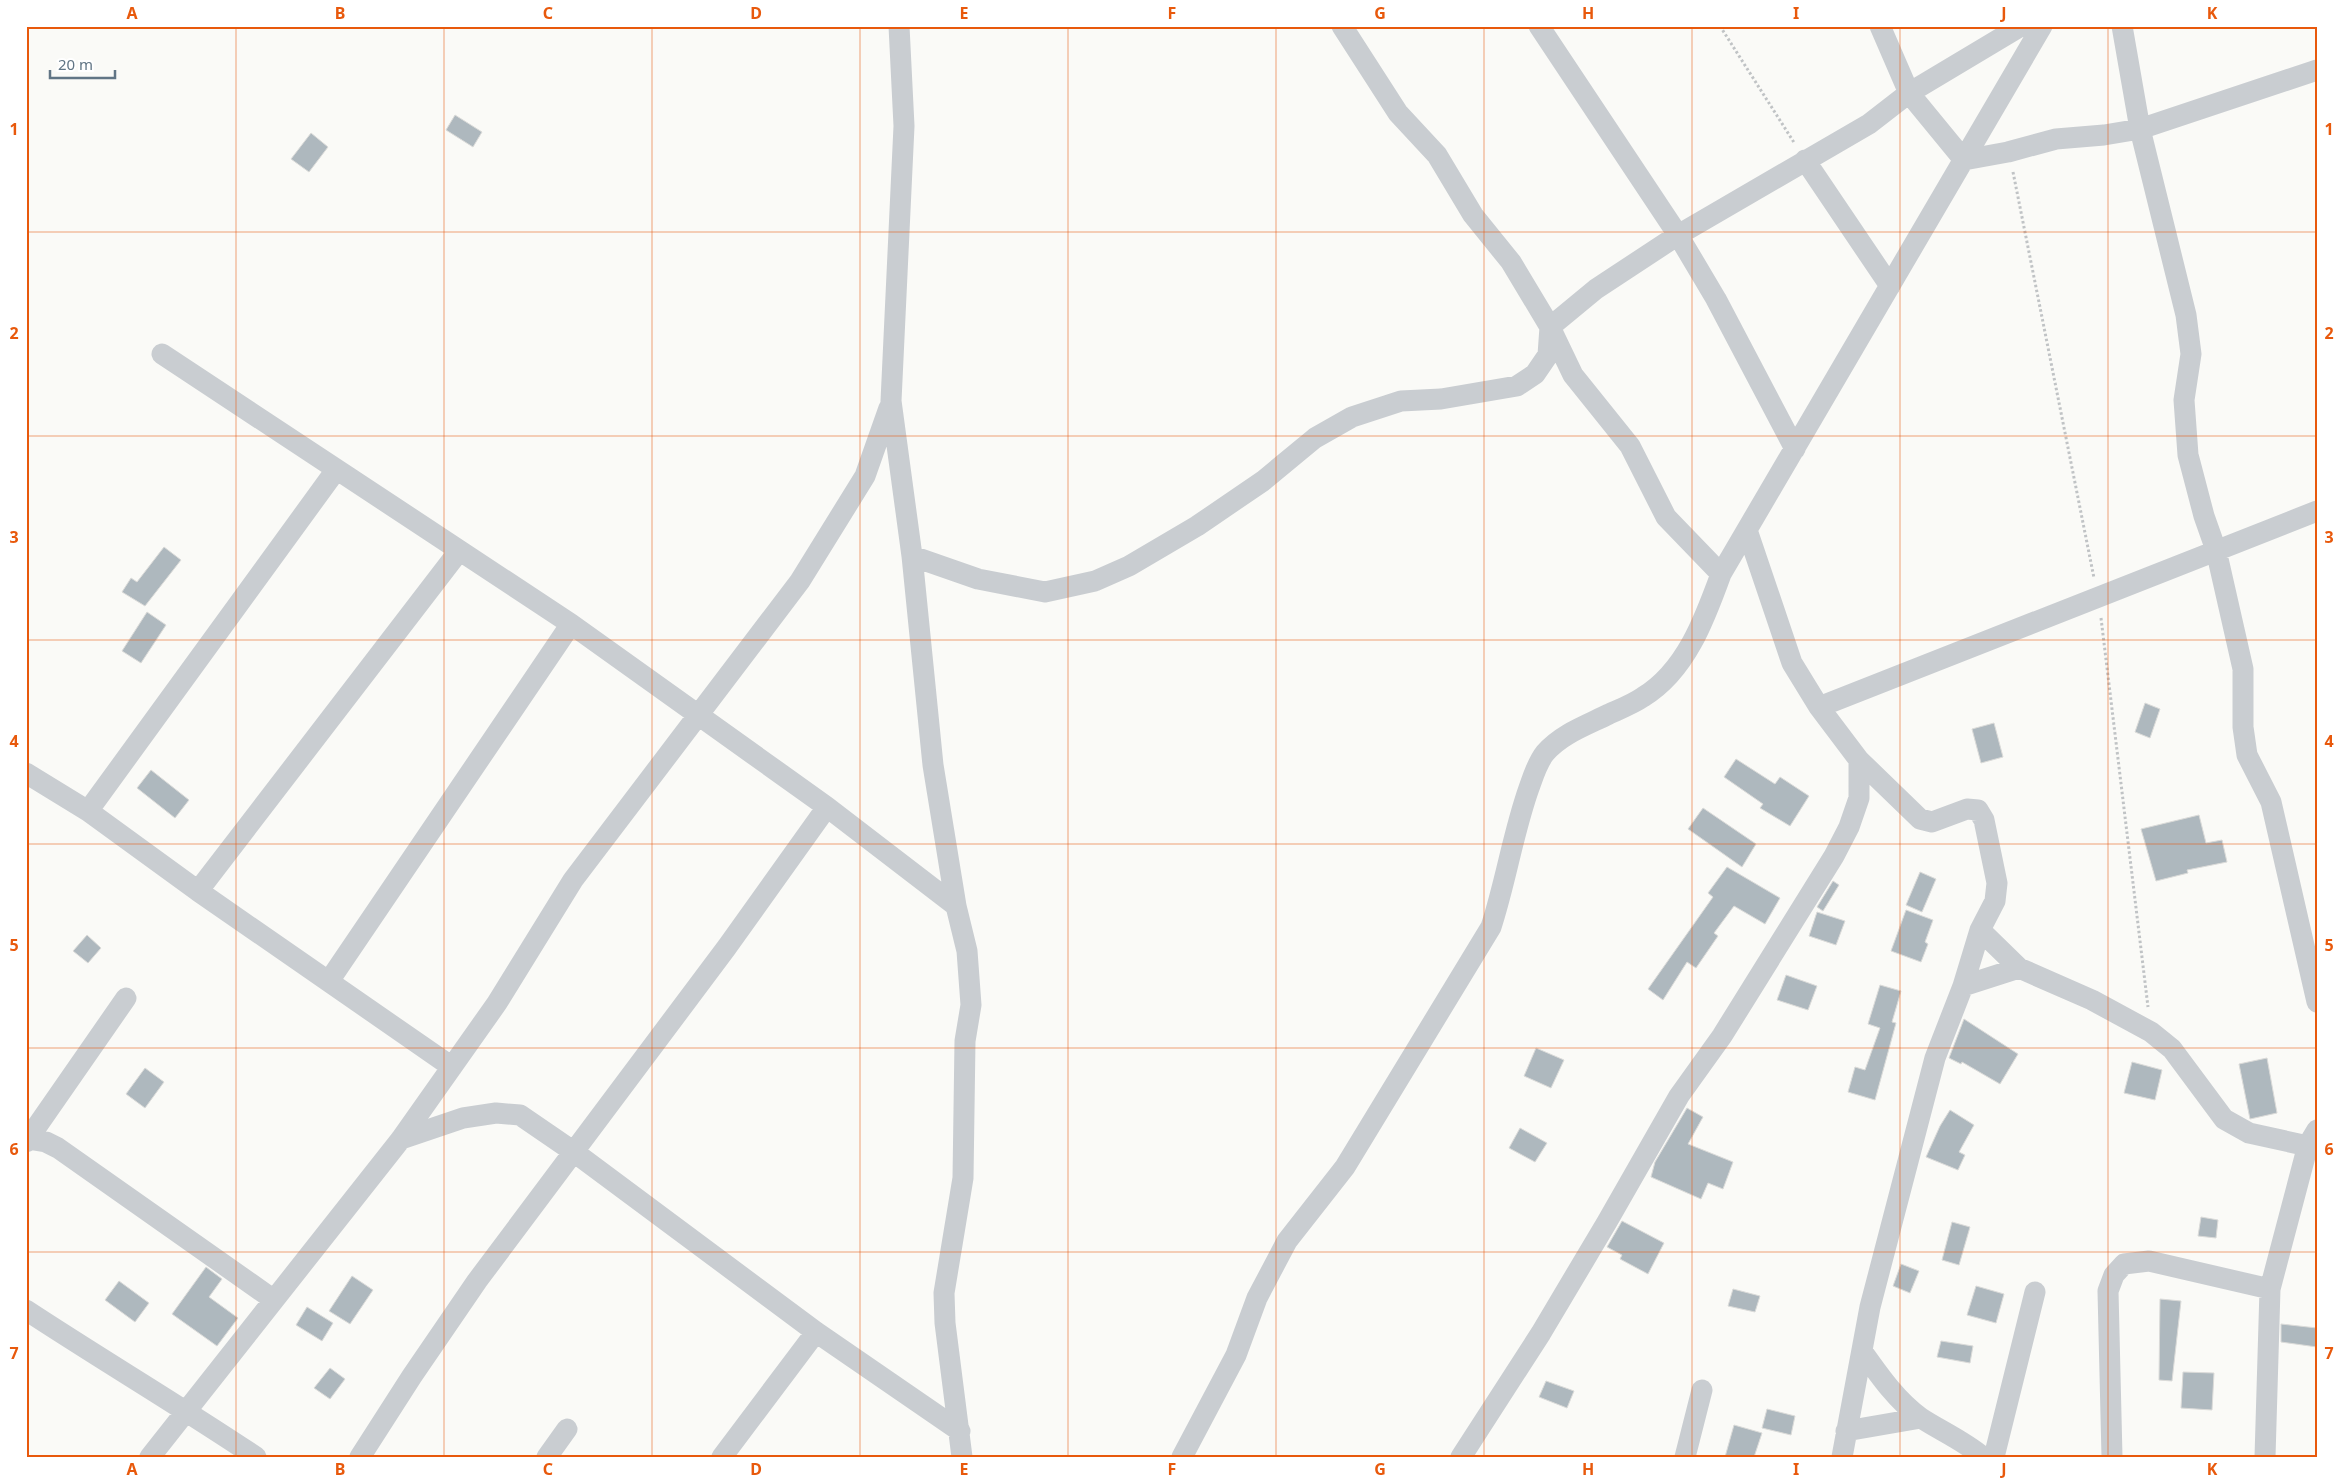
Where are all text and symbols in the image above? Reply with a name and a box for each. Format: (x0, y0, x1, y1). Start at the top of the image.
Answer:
text: A (126, 2, 138, 24)
text: B (335, 2, 345, 24)
text: C (543, 2, 553, 24)
text: D (750, 2, 762, 24)
text: E (960, 2, 969, 24)
text: F (1168, 2, 1176, 24)
text: G (1374, 2, 1386, 24)
text: H (1582, 2, 1594, 24)
text: I (1793, 2, 1799, 24)
text: J (1999, 2, 2007, 24)
text: K (2207, 2, 2218, 24)
scale bar (50, 48, 115, 80)
text: 20 m (58, 54, 93, 74)
text: 1 (9, 118, 19, 140)
text: 1 (2324, 118, 2334, 140)
text: 2 (9, 322, 19, 344)
text: 2 (2324, 322, 2334, 344)
text: 3 (9, 526, 19, 548)
text: 3 (2324, 526, 2334, 548)
text: 4 (9, 730, 19, 752)
text: 4 (2324, 730, 2334, 752)
text: 5 (9, 934, 19, 956)
text: 5 (2324, 934, 2334, 956)
text: 6 (9, 1138, 19, 1160)
text: 6 (2324, 1138, 2334, 1160)
text: 7 (9, 1342, 19, 1364)
text: 7 (2324, 1342, 2334, 1364)
text: A (126, 1458, 138, 1480)
text: B (335, 1458, 345, 1480)
text: C (543, 1458, 553, 1480)
text: D (750, 1458, 762, 1480)
text: E (960, 1458, 969, 1480)
text: F (1168, 1458, 1176, 1480)
text: G (1374, 1458, 1386, 1480)
text: H (1582, 1458, 1594, 1480)
text: I (1793, 1458, 1799, 1480)
text: J (1999, 1458, 2007, 1480)
text: K (2207, 1458, 2218, 1480)

